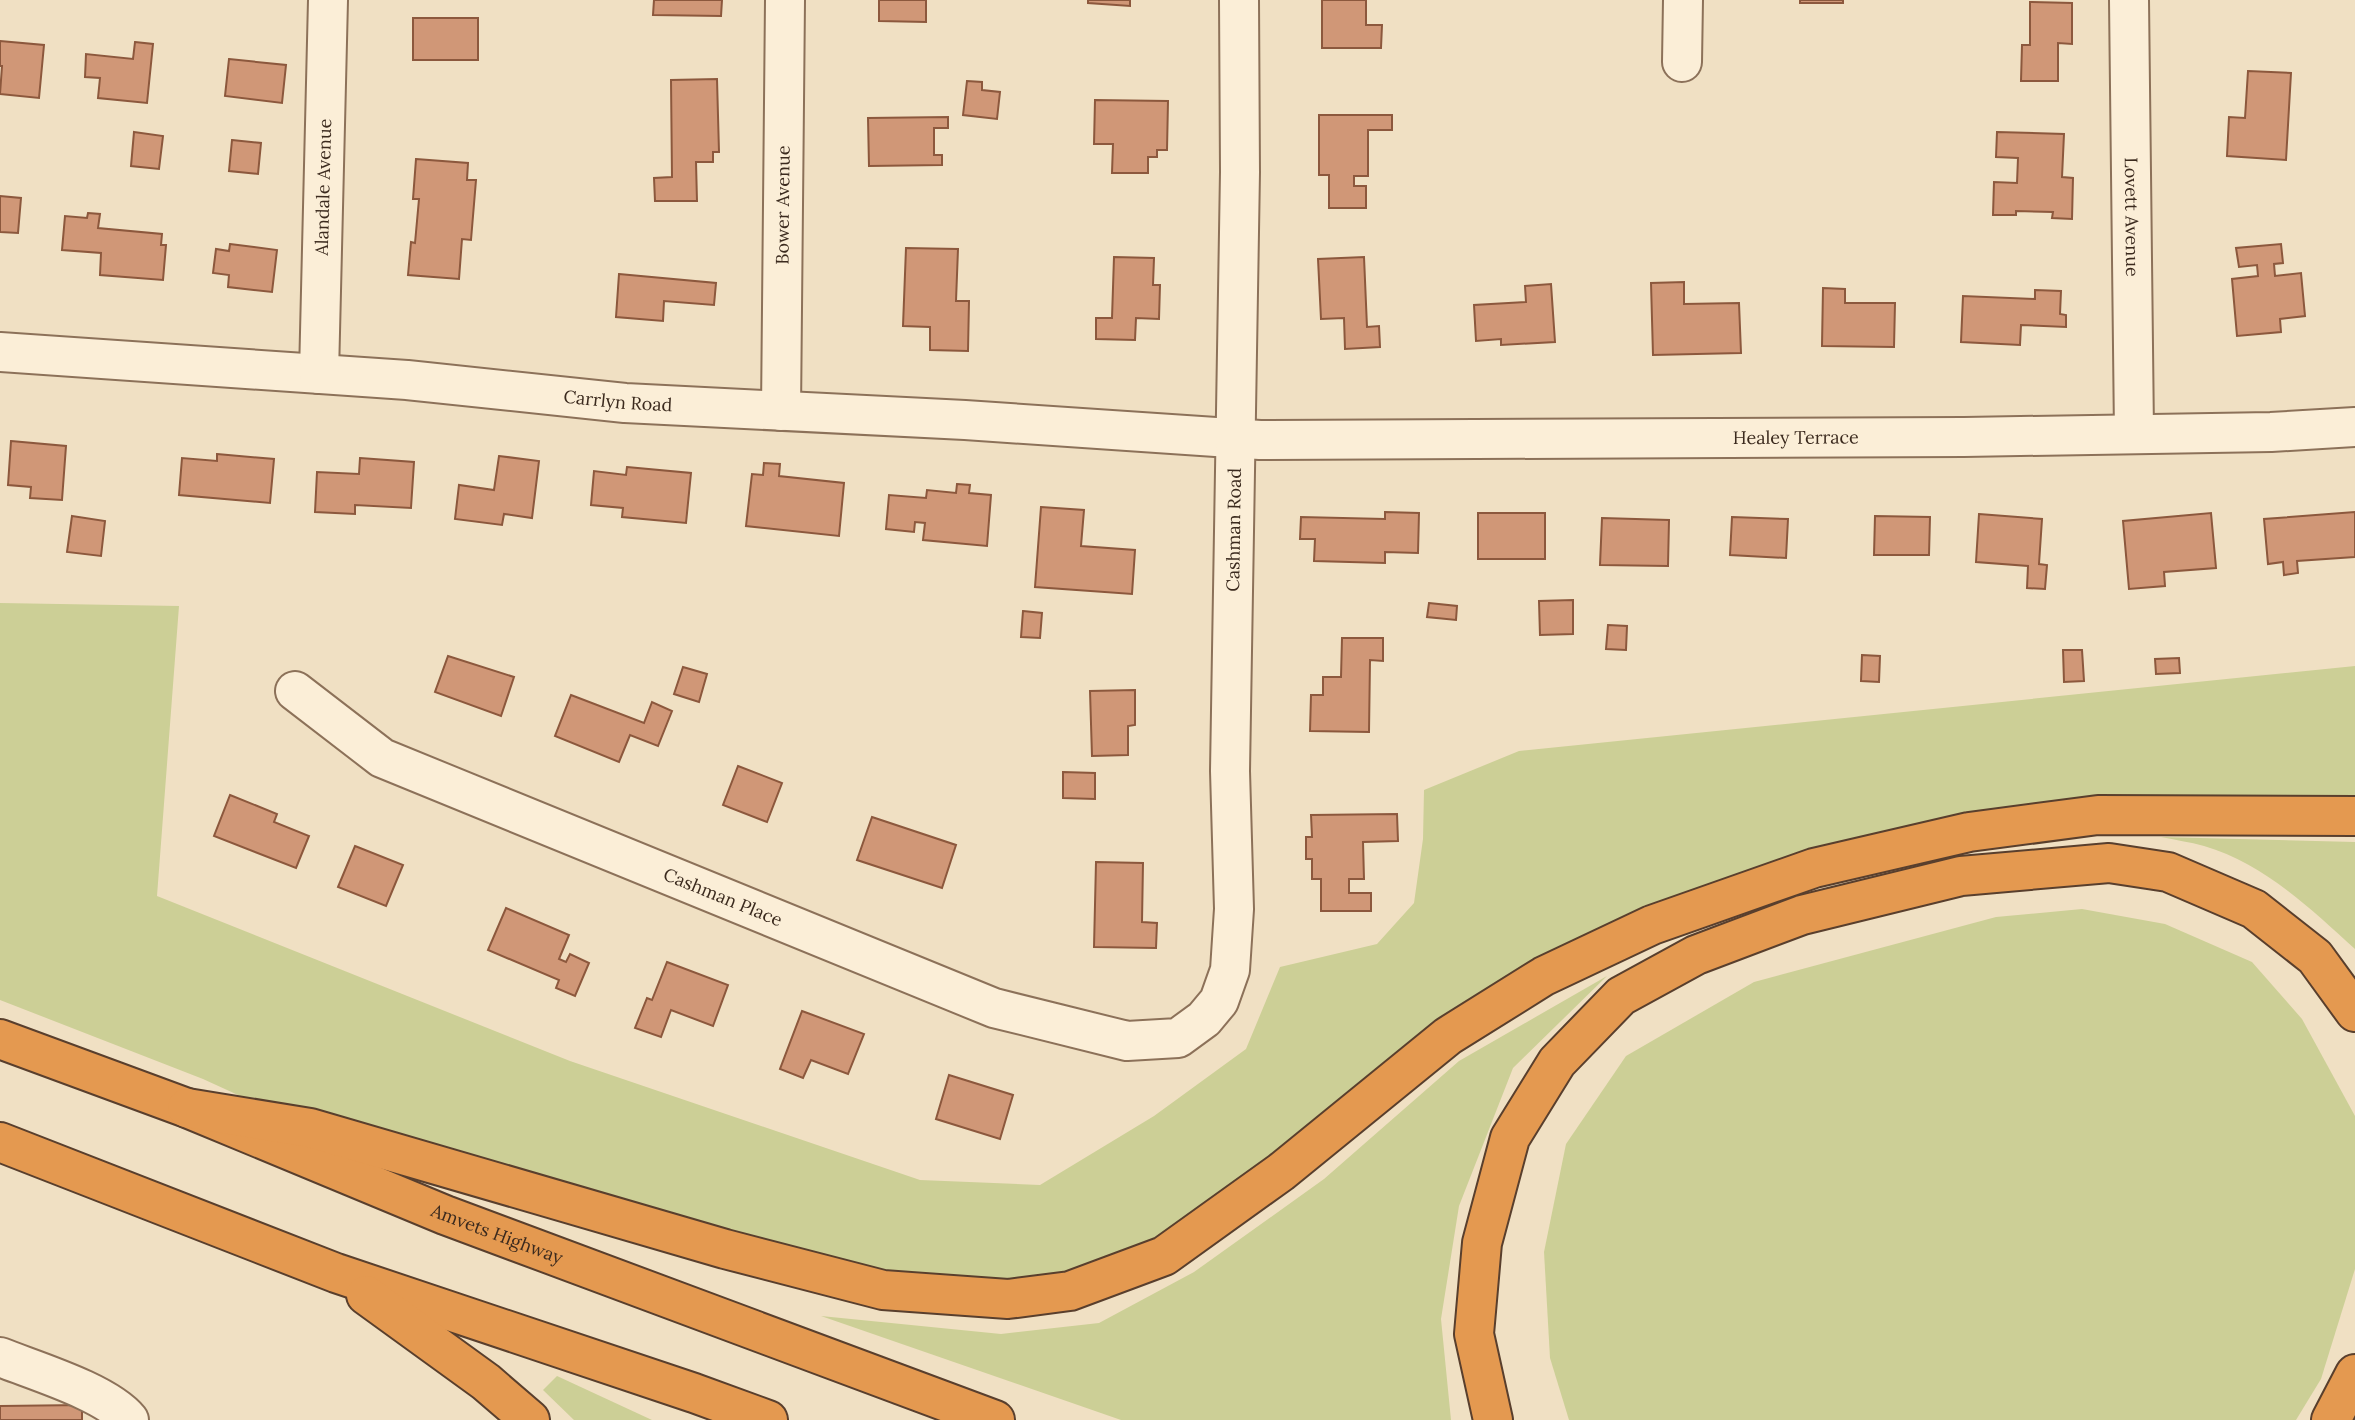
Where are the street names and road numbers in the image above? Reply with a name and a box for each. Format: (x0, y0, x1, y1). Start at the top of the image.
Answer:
street label: Alandale Avenue (310, 118, 336, 257)
street label: Bower Avenue (770, 145, 795, 265)
street label: Lovett Avenue (2120, 157, 2144, 277)
street label: Carrlyn Road (562, 385, 673, 416)
street label: Healey Terrace (1733, 425, 1859, 449)
street label: Cashman Road (1221, 467, 1246, 592)
street label: Cashman Place (660, 862, 786, 931)
street label: Amvets Highway (427, 1198, 567, 1269)

